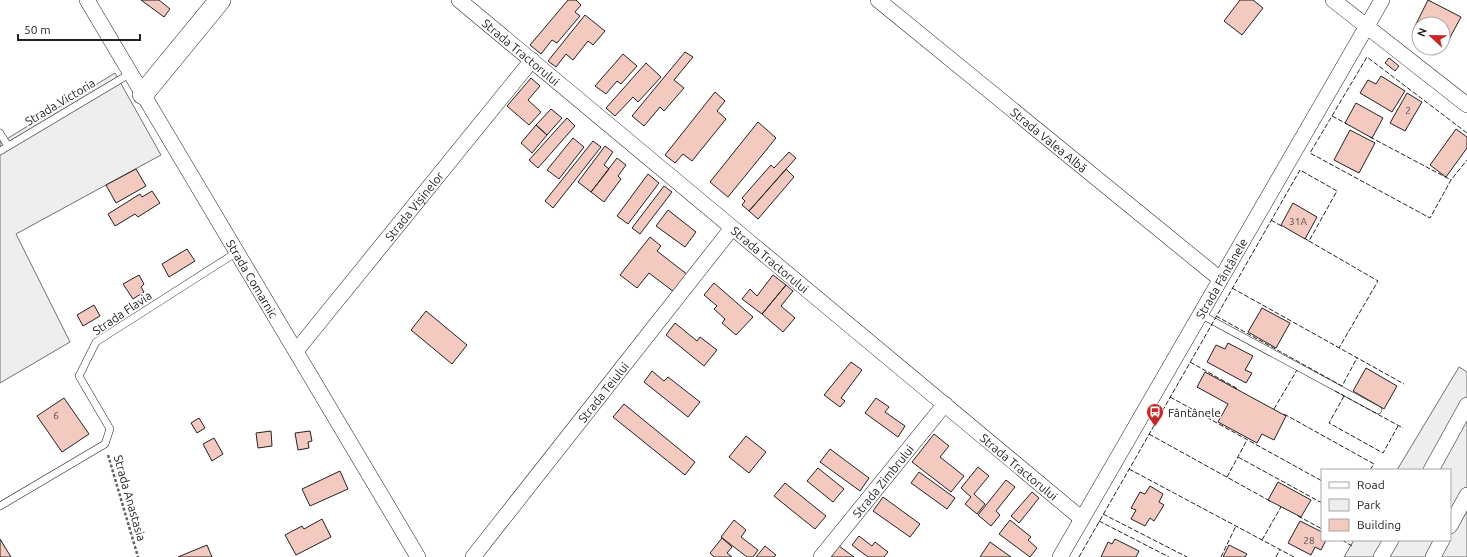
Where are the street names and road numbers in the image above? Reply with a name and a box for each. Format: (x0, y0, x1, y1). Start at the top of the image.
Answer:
street label: Strada Tractorului (480, 16, 562, 88)
street label: Strada Victoria (23, 76, 97, 128)
street label: Strada Valea Albă (1009, 105, 1090, 174)
street label: Strada Vișinelor (382, 168, 446, 243)
street label: Strada Tractorului (729, 223, 811, 295)
street label: Strada Fântânele (1193, 236, 1249, 321)
street label: Strada Comarnic (224, 237, 281, 320)
street label: Strada Flavia (90, 289, 154, 337)
street label: Strada Teiului (575, 359, 631, 425)
street label: Strada Tractorului (978, 431, 1060, 502)
street label: Strada Zimbrului (850, 442, 916, 520)
street label: Strada Anastasia (112, 454, 148, 542)

